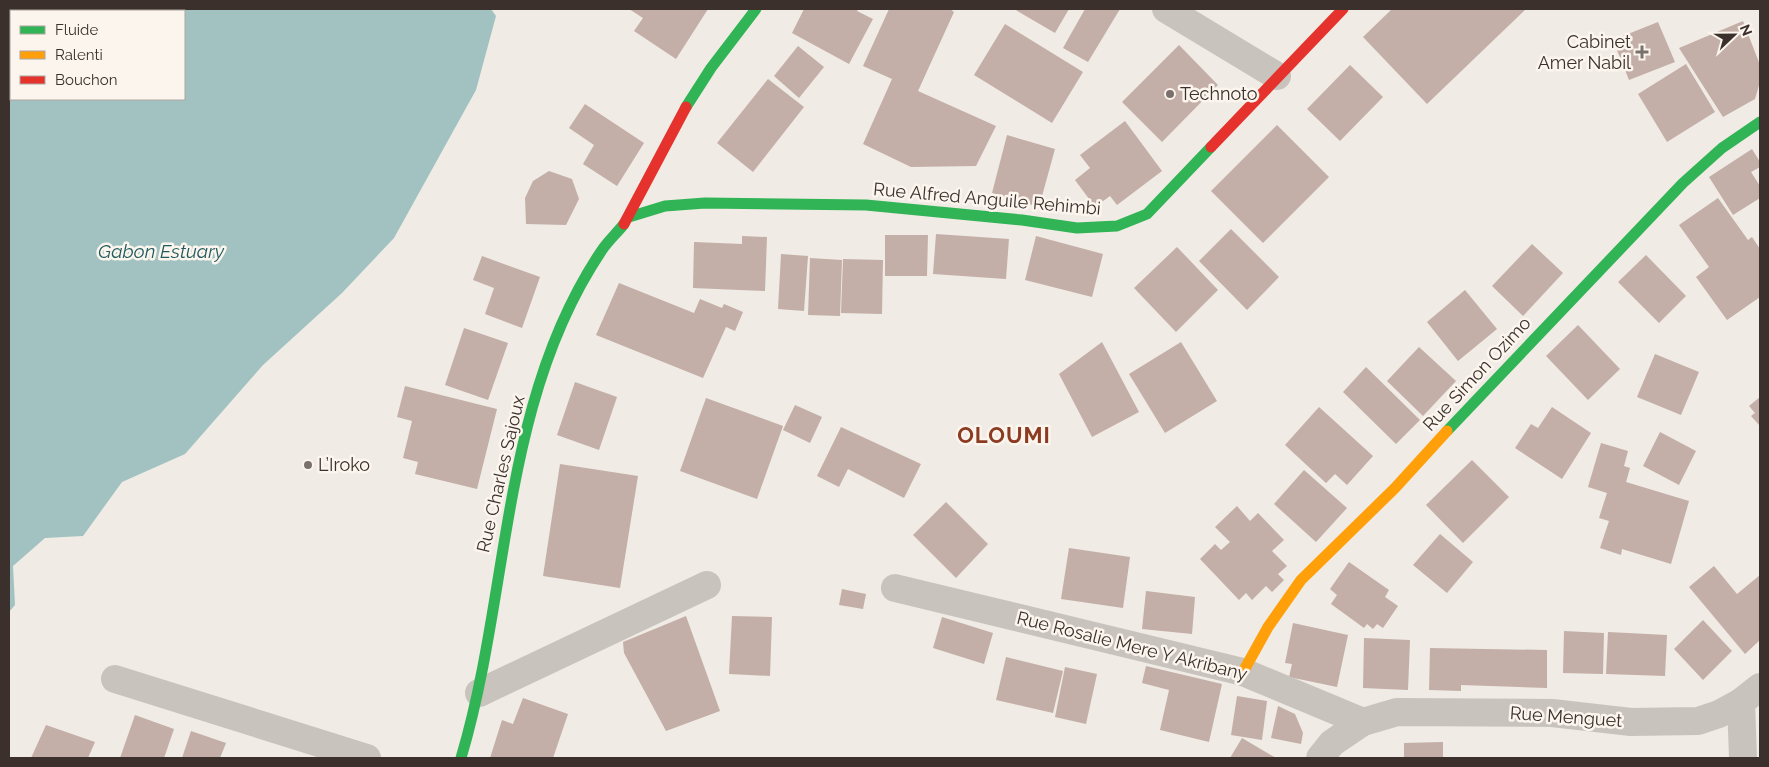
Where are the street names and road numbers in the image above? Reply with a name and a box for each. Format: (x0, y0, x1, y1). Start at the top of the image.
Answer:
street label: Rue Alfred Anguile Rehimbi (872, 178, 1102, 219)
street label: Rue Simon Ozimo (1418, 312, 1535, 435)
street label: Rue Charles Sajoux (472, 393, 529, 554)
street label: Rue Rosalie Mere Y Akribany (1015, 607, 1250, 684)
street label: Rue Menguet (1509, 702, 1623, 731)

